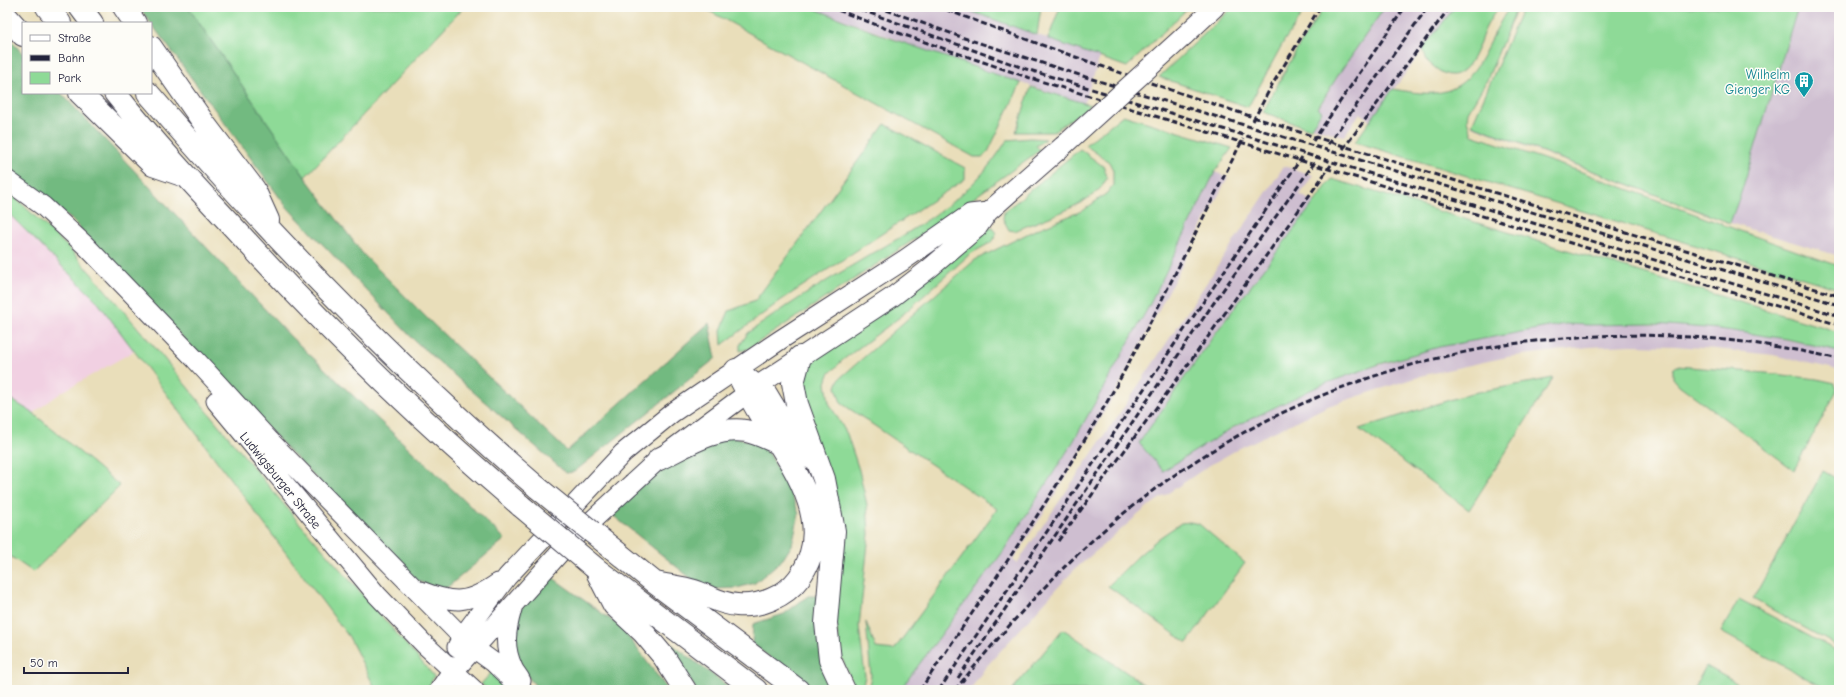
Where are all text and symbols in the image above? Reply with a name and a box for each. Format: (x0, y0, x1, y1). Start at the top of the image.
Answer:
legend (22, 22, 152, 94)
text: Straße (58, 31, 91, 45)
text: Bahn (58, 51, 85, 65)
place label: Wilhelm Gienger KG (1725, 67, 1790, 97)
building icon: Wilhelm Gienger KG (1793, 70, 1815, 98)
text: Park (58, 71, 81, 85)
street label: Ludwigsburger Straße (237, 429, 325, 532)
scale bar (24, 649, 128, 675)
text: 50 m (30, 656, 58, 670)

